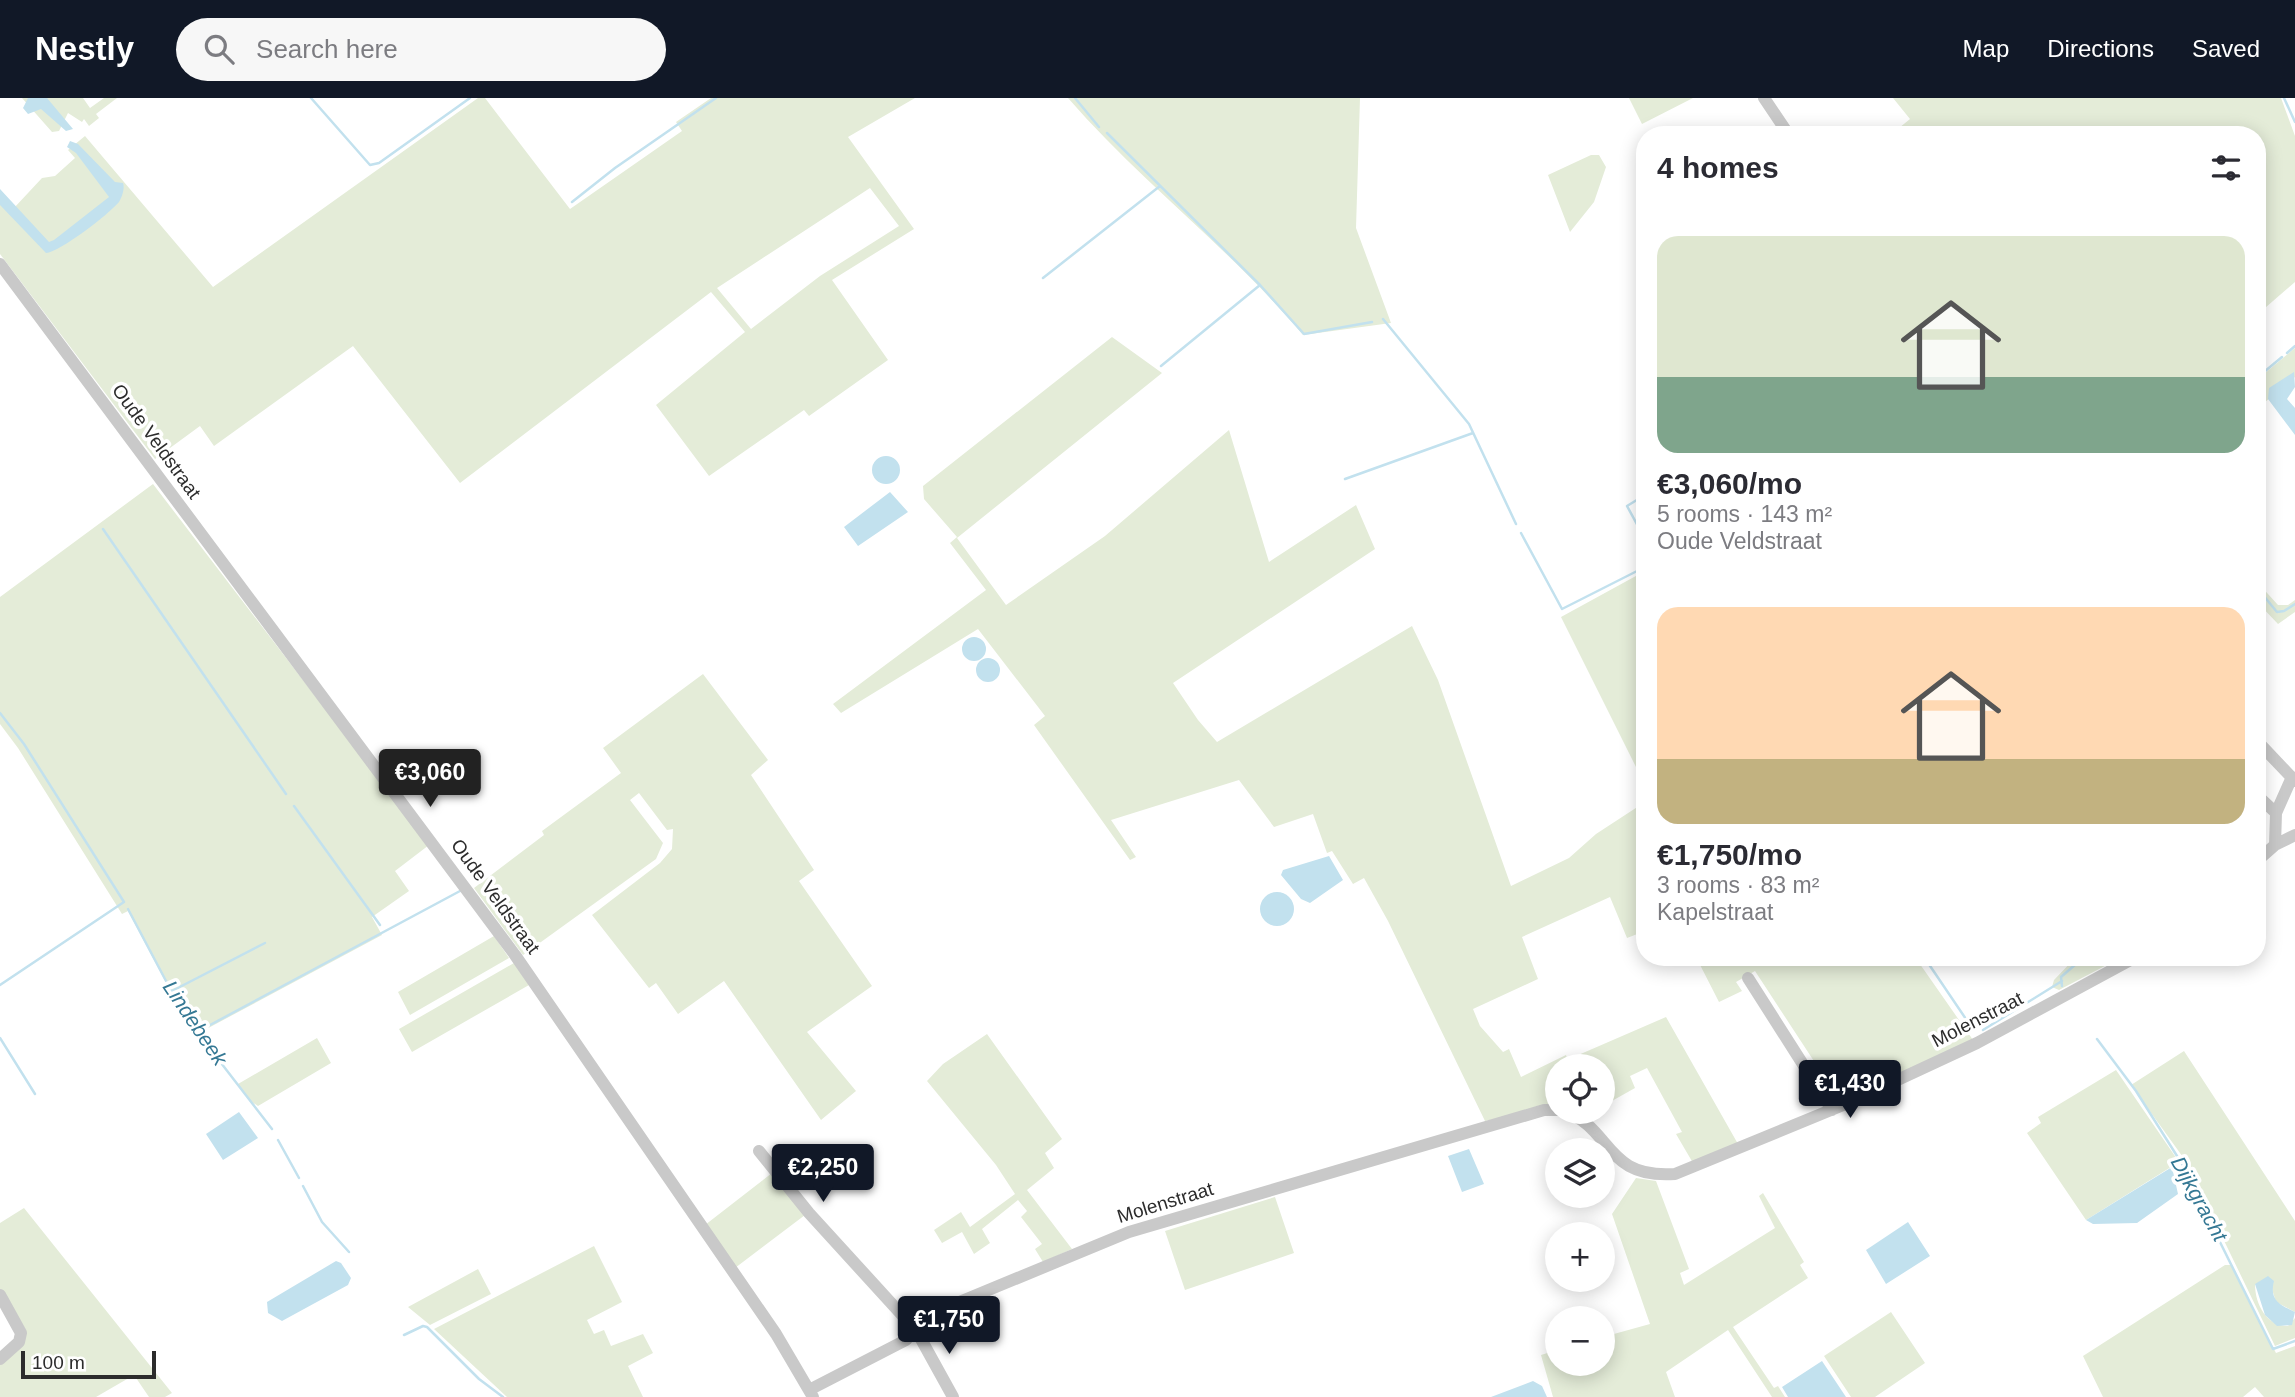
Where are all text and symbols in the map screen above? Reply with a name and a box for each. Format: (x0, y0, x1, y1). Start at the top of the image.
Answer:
search box (176, 18, 666, 81)
text: Nestly (35, 30, 134, 67)
icon: search (200, 30, 238, 68)
text: Search here (256, 34, 398, 64)
text: Map (1963, 35, 2009, 62)
text: Directions (2047, 35, 2154, 62)
text: Saved (2192, 35, 2260, 62)
icon: filters (2207, 149, 2245, 187)
text: 4 homes (1657, 151, 1779, 184)
icon: home (1888, 282, 2014, 408)
street label: Oude Veldstraat (108, 380, 206, 503)
text: €3,060/mo (1657, 467, 1802, 500)
text: 5 rooms · 143 m² (1657, 501, 1832, 527)
text: Oude Veldstraat (1657, 528, 1822, 554)
icon: home (1888, 653, 2014, 779)
pin: €3,060 (373, 750, 487, 809)
text: €3,060 (395, 759, 465, 785)
street label: Oude Veldstraat (447, 835, 545, 958)
text: €1,750/mo (1657, 838, 1802, 871)
text: 3 rooms · 83 m² (1657, 872, 1819, 898)
text: Kapelstraat (1657, 899, 1773, 925)
water label: Lindebeek (159, 976, 233, 1071)
street label: Molenstraat (1928, 987, 2027, 1051)
map controls (1545, 1054, 1615, 1376)
button: locate (1545, 1054, 1615, 1124)
pin: €1,430 (1793, 1060, 1907, 1120)
text: €1,430 (1815, 1070, 1885, 1096)
button: layers (1545, 1138, 1615, 1208)
pin: €2,250 (766, 1144, 880, 1204)
water label: Dijkgracht (2167, 1152, 2233, 1246)
text: €2,250 (788, 1154, 858, 1180)
street label: Molenstraat (1115, 1178, 1216, 1227)
button: + (1545, 1222, 1615, 1292)
pin: €1,750 (892, 1296, 1006, 1356)
text: €1,750 (914, 1306, 984, 1332)
button: − (1545, 1306, 1615, 1376)
scale bar (21, 1348, 156, 1380)
text: 100 m (32, 1352, 85, 1373)

